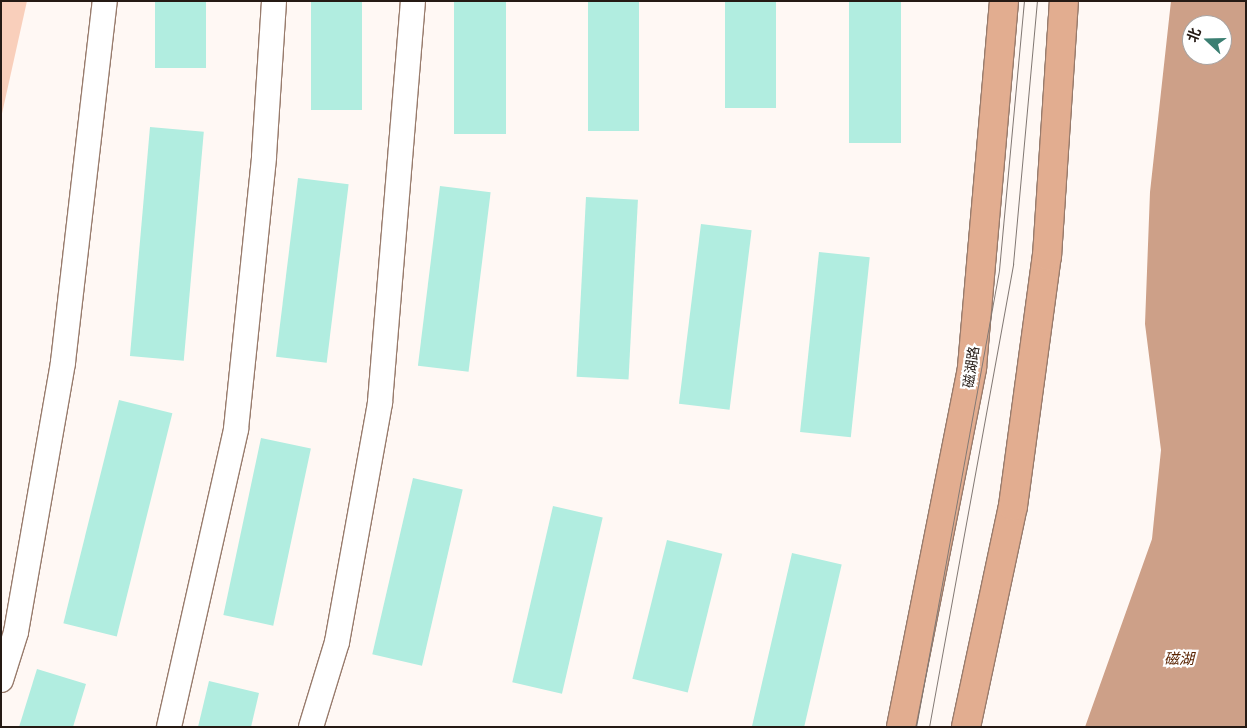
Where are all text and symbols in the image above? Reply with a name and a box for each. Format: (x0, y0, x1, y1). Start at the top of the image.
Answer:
north arrow (1182, 15, 1232, 65)
text: 北 (1183, 25, 1204, 44)
street label: 磁湖路 (960, 345, 982, 389)
water label: 磁湖 (1164, 650, 1194, 668)

